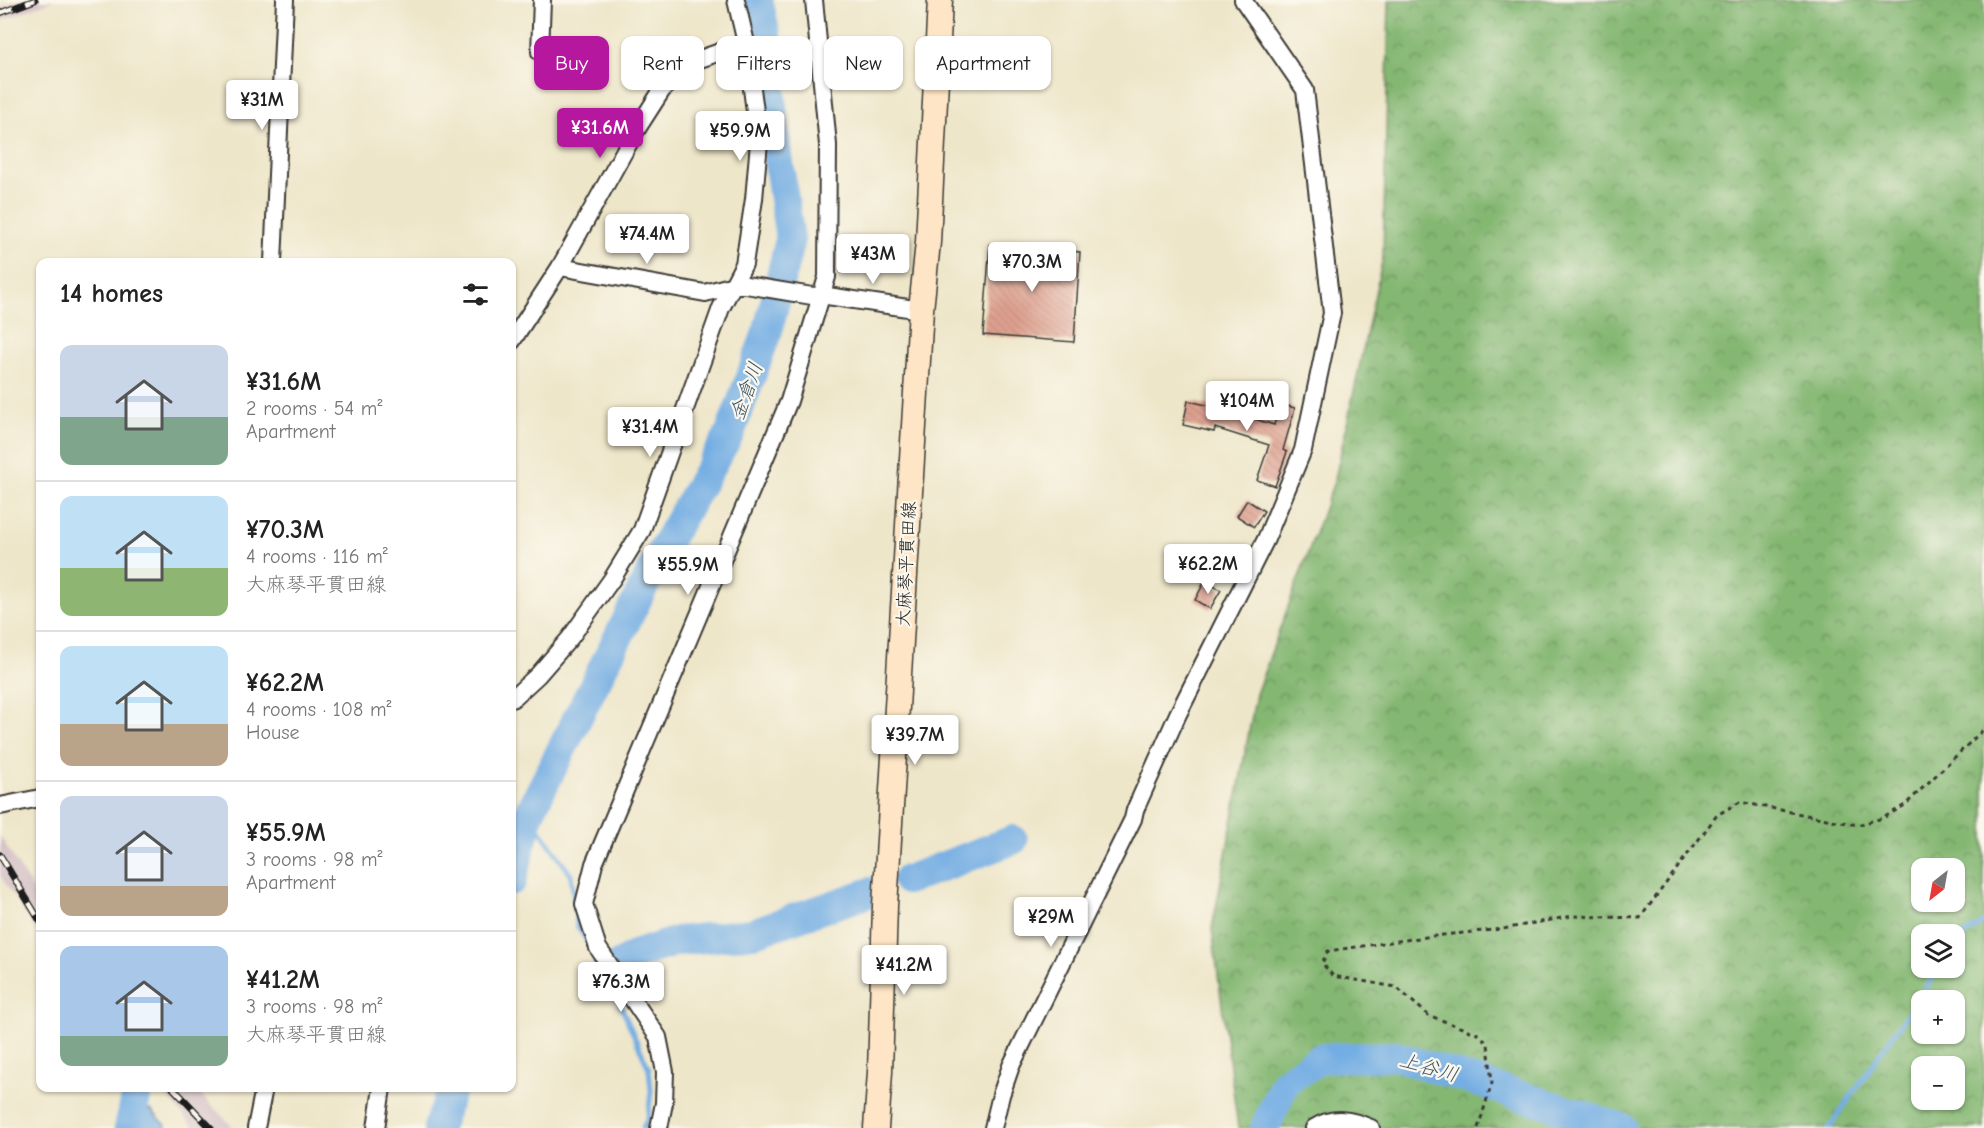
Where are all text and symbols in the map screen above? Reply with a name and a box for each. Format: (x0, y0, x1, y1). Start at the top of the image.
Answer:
chip: Buy (534, 36, 609, 90)
chip: Rent (621, 36, 704, 90)
chip: Filters (716, 36, 812, 90)
chip: New (824, 36, 903, 90)
chip: Apartment (915, 36, 1051, 90)
pin: ¥31M (226, 80, 298, 131)
text: ¥31M (240, 88, 284, 111)
pin: ¥31.6M (551, 108, 649, 159)
pin: ¥59.9M (691, 111, 789, 162)
text: ¥31.6M (571, 116, 629, 139)
text: ¥59.9M (709, 119, 771, 142)
pin: ¥74.4M (598, 214, 696, 265)
text: ¥74.4M (619, 222, 675, 245)
pin: ¥43M (837, 234, 909, 285)
text: ¥43M (850, 242, 896, 265)
pin: ¥70.3M (983, 242, 1081, 293)
text: ¥70.3M (1002, 250, 1062, 273)
icon: filters (459, 278, 492, 311)
text: 14 homes (60, 279, 163, 309)
water label: 金倉川 (725, 359, 768, 423)
text: ¥31.6M (246, 367, 321, 397)
icon: home (108, 369, 180, 441)
pin: ¥104M (1205, 381, 1289, 432)
text: ¥104M (1220, 389, 1274, 412)
text: 2 rooms · 54 m² (246, 397, 382, 420)
pin: ¥31.4M (601, 407, 699, 458)
text: ¥31.4M (622, 415, 678, 438)
text: Apartment (246, 420, 336, 443)
street label: 大麻琴平貫田線 (893, 501, 920, 627)
text: ¥70.3M (246, 515, 324, 545)
icon: home (108, 520, 180, 592)
pin: ¥62.2M (1159, 544, 1257, 595)
text: 4 rooms · 116 m² (246, 545, 388, 568)
pin: ¥55.9M (639, 545, 737, 596)
text: ¥62.2M (1178, 552, 1238, 575)
text: ¥55.9M (657, 553, 719, 576)
text: 大麻琴平貫田線 (246, 573, 386, 596)
text: ¥62.2M (246, 668, 324, 698)
icon: home (108, 670, 180, 742)
text: 4 rooms · 108 m² (246, 698, 391, 721)
pin: ¥39.7M (866, 715, 964, 766)
text: House (246, 721, 300, 744)
text: ¥39.7M (886, 723, 944, 746)
text: ¥55.9M (246, 818, 326, 848)
icon: home (108, 820, 180, 892)
text: 3 rooms · 98 m² (246, 848, 382, 871)
north arrow (1911, 858, 1965, 912)
map controls (1911, 858, 1965, 1110)
text: Apartment (246, 871, 336, 894)
pin: ¥29M (1015, 897, 1087, 948)
text: ¥29M (1028, 905, 1074, 928)
button: layers (1911, 924, 1965, 978)
pin: ¥41.2M (855, 945, 953, 996)
text: ¥41.2M (876, 953, 932, 976)
pin: ¥76.3M (572, 962, 670, 1013)
text: ¥41.2M (246, 965, 320, 995)
icon: home (108, 970, 180, 1042)
text: ¥76.3M (592, 970, 650, 993)
button: + (1911, 990, 1965, 1044)
text: 3 rooms · 98 m² (246, 995, 382, 1018)
text: 大麻琴平貫田線 (246, 1023, 386, 1046)
water label: 上谷川 (1397, 1048, 1461, 1087)
button: − (1911, 1056, 1965, 1110)

